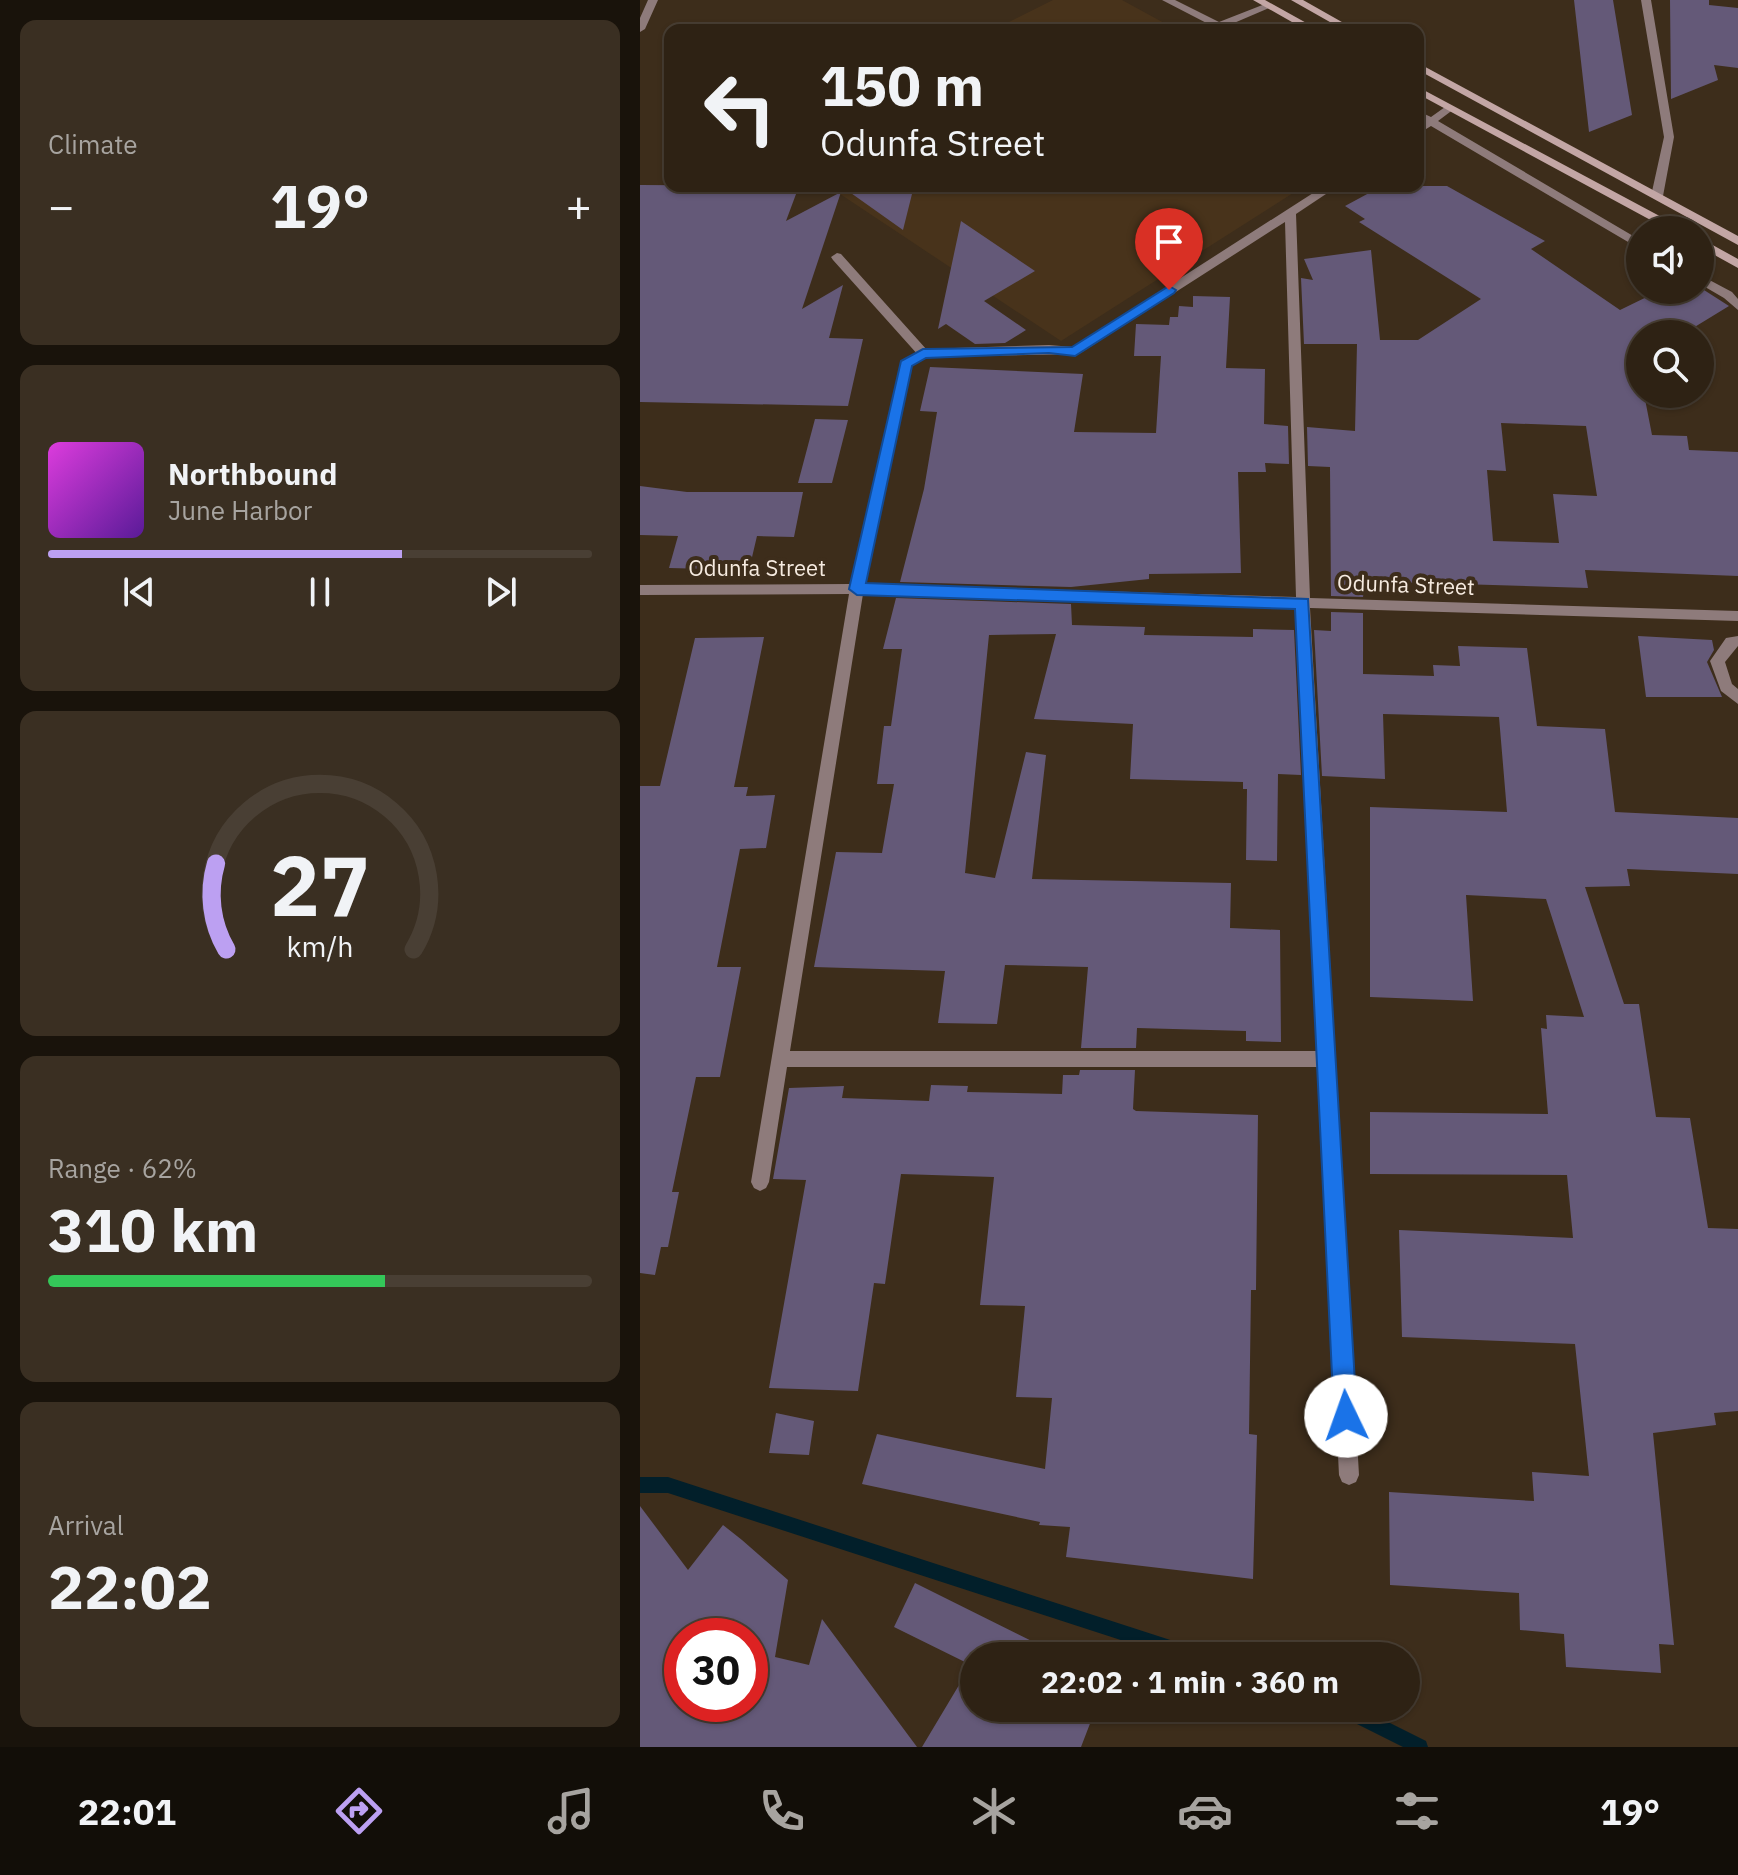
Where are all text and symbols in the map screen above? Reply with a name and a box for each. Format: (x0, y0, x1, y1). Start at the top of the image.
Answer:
text: 150 m (820, 49, 984, 121)
icon: left (688, 56, 792, 160)
text: Odunfa Street (820, 119, 1045, 166)
text: Climate (48, 127, 138, 161)
text: 19° (270, 166, 370, 245)
text: − (48, 177, 74, 234)
text: + (566, 177, 592, 234)
pin (1135, 208, 1203, 290)
map controls (1626, 216, 1714, 408)
button: sound (1626, 216, 1714, 304)
icon: arrive (1147, 220, 1191, 264)
button: search (1626, 320, 1714, 408)
text: Northbound (168, 454, 337, 493)
text: June Harbor (168, 493, 312, 527)
street label: Odunfa Street (688, 553, 826, 582)
street label: Odunfa Street (1337, 567, 1475, 601)
icon: previous (117, 570, 161, 614)
icon: pause (298, 570, 342, 614)
icon: next (479, 570, 523, 614)
text: 27 (270, 830, 370, 938)
text: km/h (286, 928, 354, 965)
text: Range · 62% (48, 1151, 197, 1185)
text: 310 km (48, 1190, 258, 1269)
position arrow (1304, 1374, 1388, 1458)
text: Arrival (48, 1508, 124, 1542)
text: 22:02 (48, 1547, 212, 1626)
speed limit sign: 30 (664, 1618, 768, 1722)
text: 22:02 · 1 min · 360 m (1041, 1662, 1339, 1701)
icon: directions (331, 1783, 387, 1839)
icon: music (543, 1783, 599, 1839)
icon: phone (754, 1783, 810, 1839)
icon: climate (966, 1783, 1022, 1839)
icon: car (1177, 1783, 1233, 1839)
icon: filters (1389, 1783, 1445, 1839)
text: 22:01 (78, 1788, 176, 1835)
text: 19° (1600, 1788, 1660, 1835)

